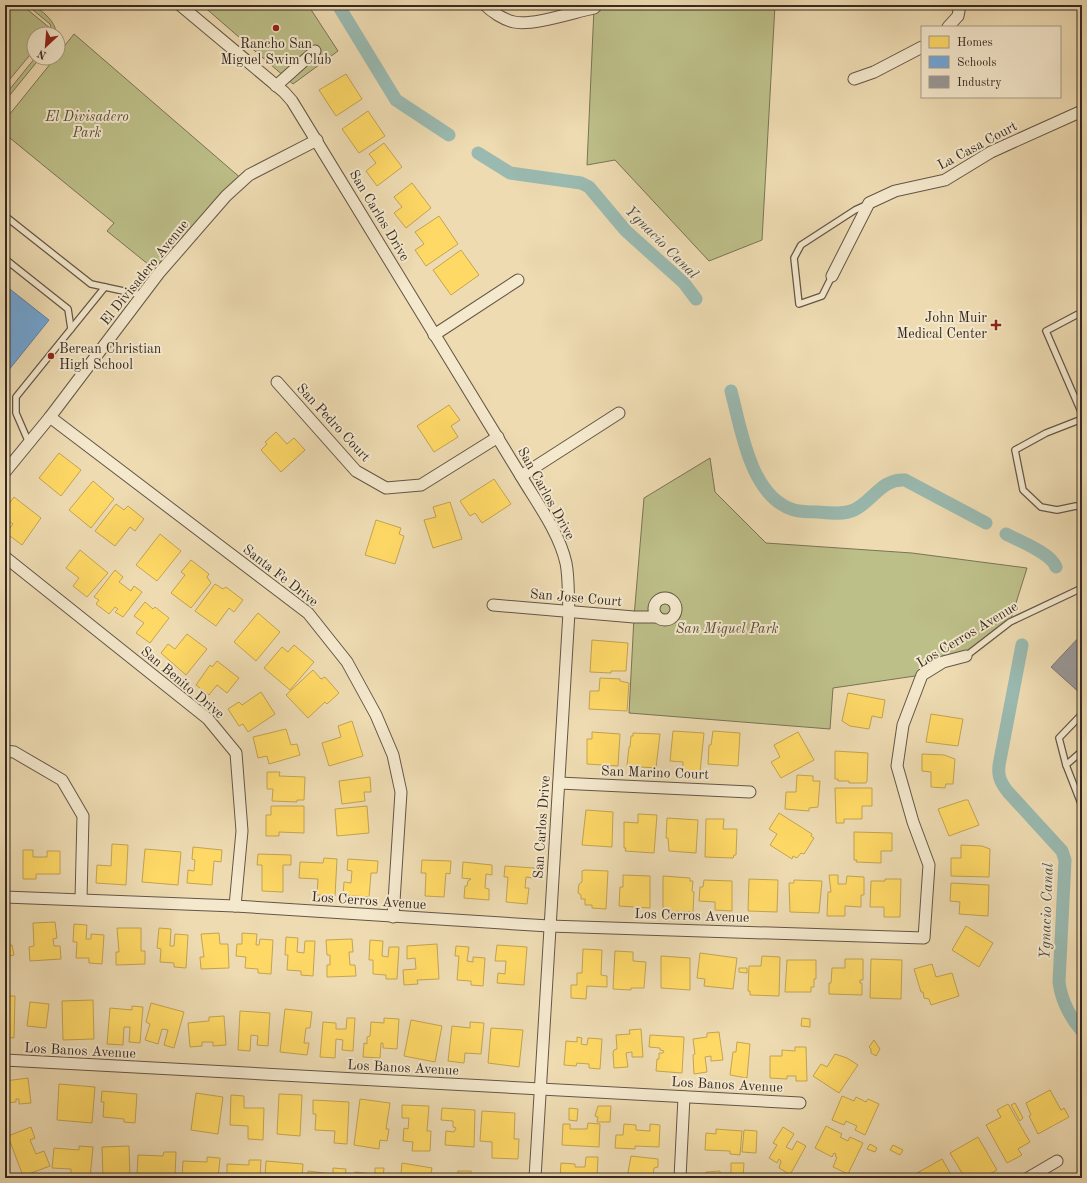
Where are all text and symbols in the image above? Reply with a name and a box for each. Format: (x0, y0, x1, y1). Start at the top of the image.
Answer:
marker: Rancho San Miguel Swim Club (271, 23, 281, 33)
north arrow (26, 26, 66, 66)
legend (921, 26, 1061, 98)
place label: Rancho San Miguel Swim Club (221, 37, 331, 67)
text: Homes (957, 37, 993, 49)
text: N (36, 47, 48, 60)
text: Schools (957, 57, 997, 69)
text: Industry (957, 77, 1002, 89)
park label: El Divisadero Park (44, 110, 129, 140)
street label: La Casa Court (935, 119, 1020, 173)
street label: San Carlos Drive (346, 168, 412, 263)
water label: Ygnacio Canal (622, 204, 701, 283)
street label: El Divisadero Avenue (98, 217, 191, 328)
place label: John Muir Medical Center (897, 311, 987, 341)
marker: John Muir Medical Center (990, 319, 1002, 331)
place label: Berean Christian High School (59, 342, 162, 372)
marker: Berean Christian High School (46, 351, 56, 361)
street label: San Pedro Court (294, 381, 373, 464)
street label: San Carlos Drive (515, 445, 577, 542)
street label: Santa Fe Drive (240, 542, 321, 609)
street label: San Jose Court (529, 587, 623, 609)
street label: Los Cerros Avenue (915, 599, 1020, 670)
park label: San Miguel Park (676, 622, 778, 637)
street label: San Benito Drive (138, 644, 227, 722)
street label: San Marino Court (601, 764, 709, 782)
street label: San Carlos Drive (531, 775, 553, 879)
water label: Ygnacio Canal (1038, 862, 1057, 959)
street label: Los Cerros Avenue (311, 890, 427, 912)
street label: Los Cerros Avenue (634, 907, 750, 925)
street label: Los Banos Avenue (24, 1041, 136, 1061)
street label: Los Banos Avenue (347, 1058, 459, 1078)
street label: Los Banos Avenue (671, 1075, 783, 1095)

